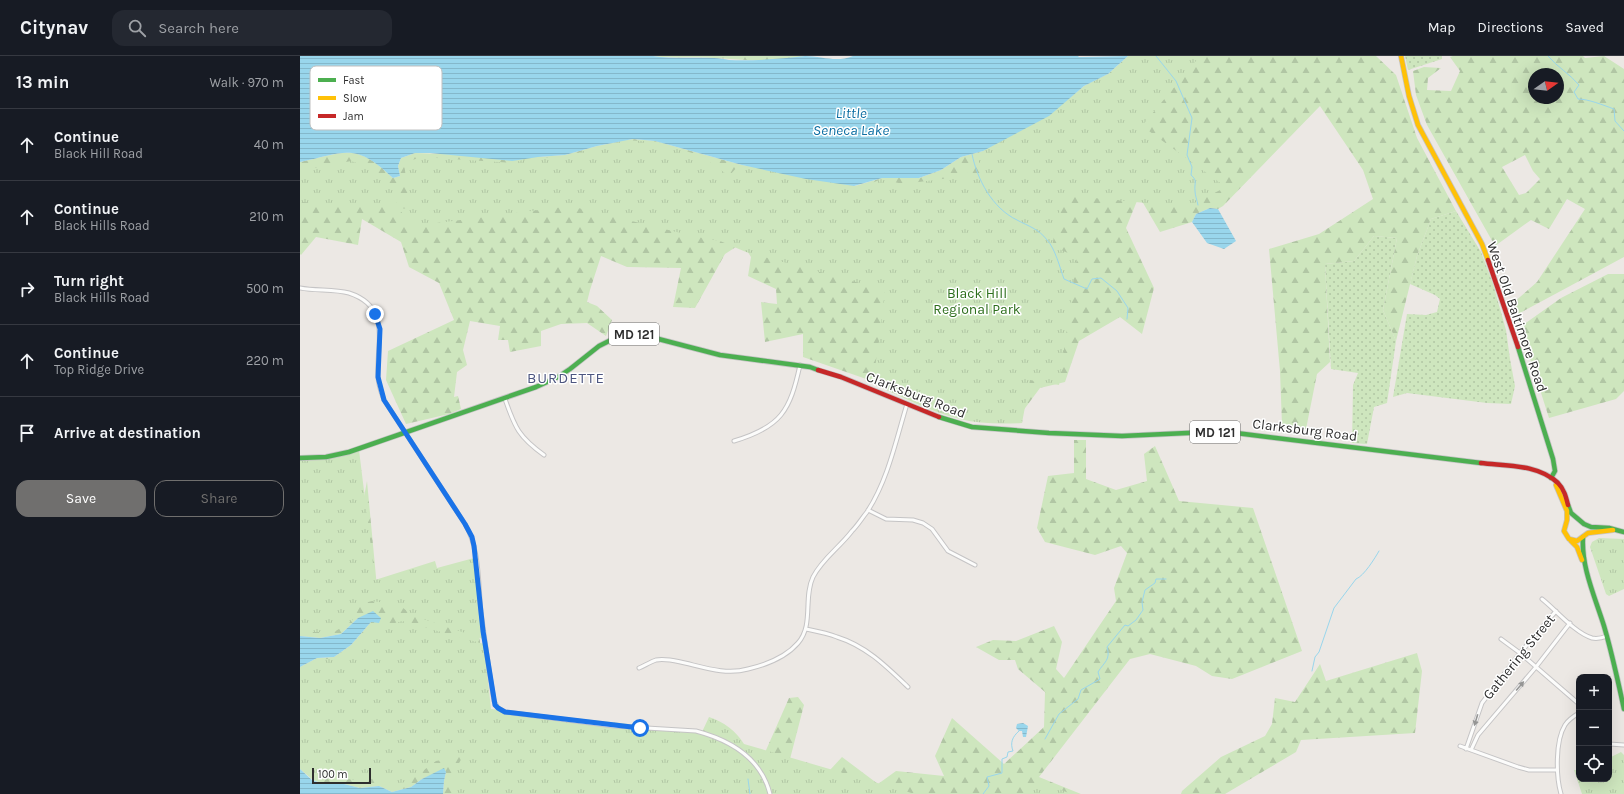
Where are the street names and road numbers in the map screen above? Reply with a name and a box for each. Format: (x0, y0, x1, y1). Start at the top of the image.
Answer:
street label: West Old Baltimore Road (1483, 239, 1551, 395)
road number: MD 121 (609, 323, 659, 345)
street label: Clarksburg Road (864, 368, 968, 422)
street label: Clarksburg Road (1252, 415, 1358, 445)
road number: MD 121 (1190, 421, 1240, 443)
street label: Gathering Street (1479, 611, 1559, 703)

